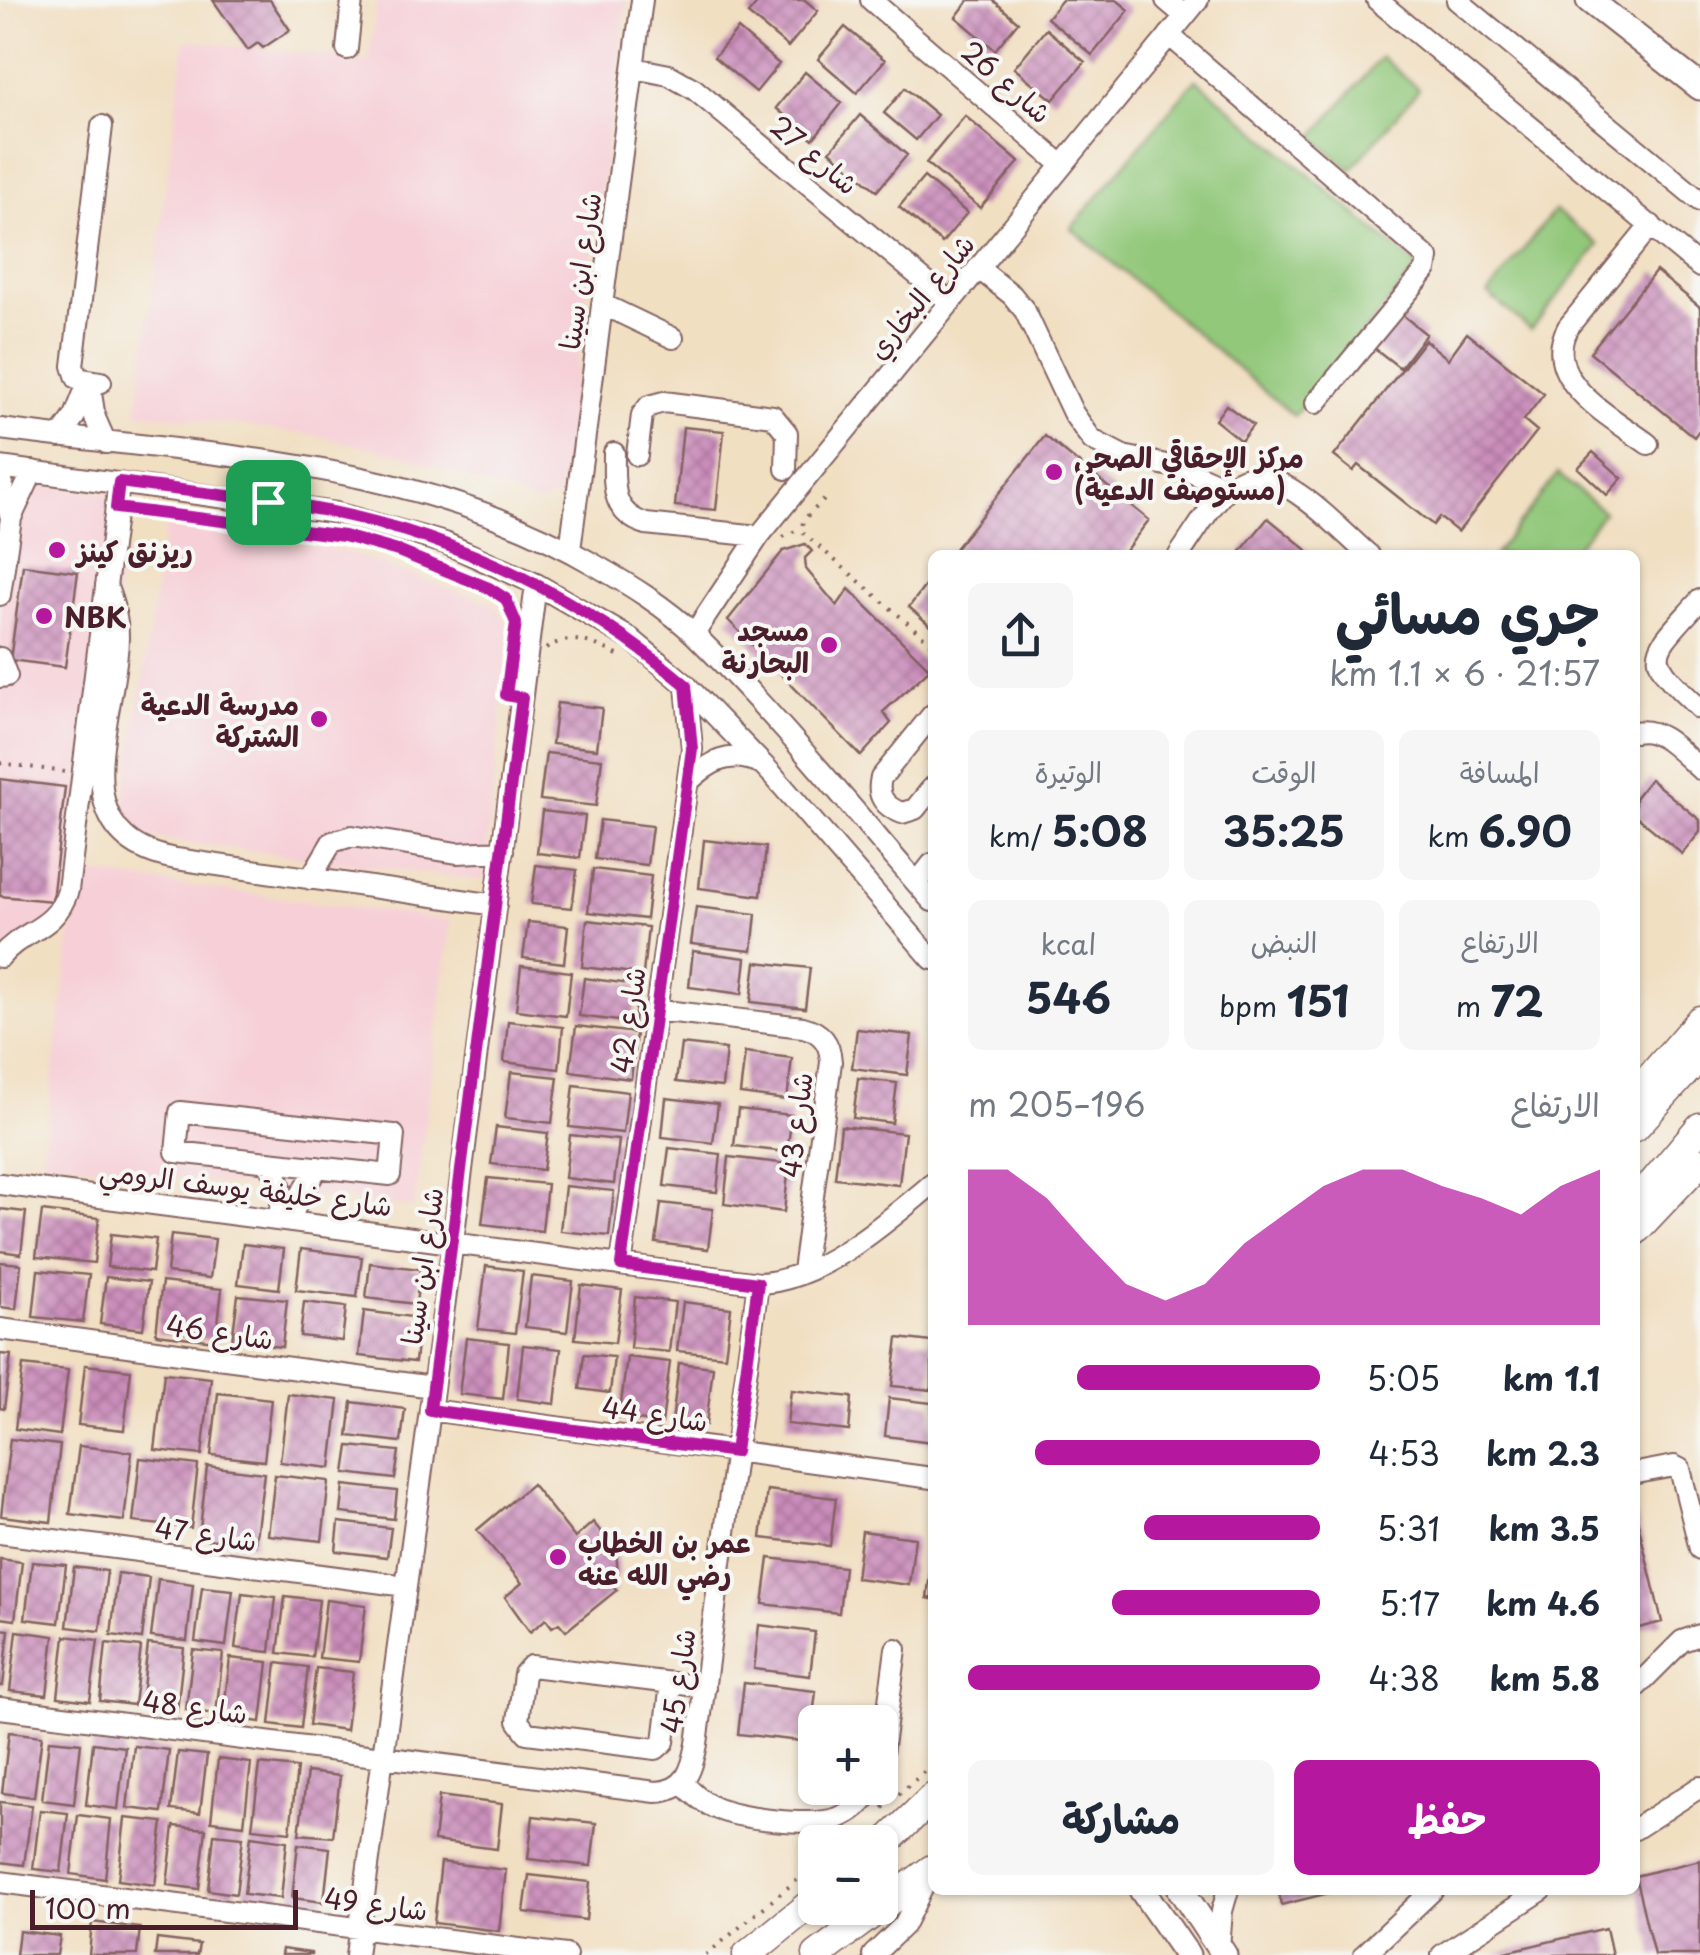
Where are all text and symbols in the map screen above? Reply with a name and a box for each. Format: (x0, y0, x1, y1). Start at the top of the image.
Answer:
street label: شارع 26 (952, 29, 1062, 133)
street label: شارع 27 (761, 104, 869, 204)
street label: شارع ابن سينا (547, 189, 611, 353)
street label: شارع البخاري (856, 224, 985, 369)
place label: مركز الإحقاقي الصحي (مستوصف الدعية) (1074, 435, 1304, 510)
pin (226, 460, 311, 545)
marker: مركز الإحقاقي الصحي (مستوصف الدعية) (1043, 461, 1065, 483)
icon: arrive (241, 475, 296, 530)
place label: ريزنق كينز (74, 529, 193, 572)
marker: ريزنق كينز (46, 539, 68, 561)
text: جري مسائي (1335, 570, 1600, 653)
button: share (968, 583, 1073, 688)
place label: NBK (64, 595, 127, 638)
marker: NBK (33, 605, 55, 627)
place label: مسجد البحارنة (722, 608, 809, 683)
marker: مسجد البحارنة (818, 634, 840, 656)
text: 21:57 · 6 × 1.1 km (1329, 649, 1600, 697)
place label: مدرسة الدعية الشتركة (141, 682, 299, 757)
marker: مدرسة الدعية الشتركة (308, 708, 330, 730)
text: الوتيرة (1035, 750, 1102, 793)
text: الوقت (1251, 750, 1317, 793)
text: المسافة (1460, 750, 1540, 793)
text: 5:08 (1051, 798, 1148, 861)
text: 35:25 (1223, 798, 1345, 861)
text: 6.90 (1479, 798, 1572, 861)
text: /km (989, 814, 1051, 857)
text: km (1427, 814, 1479, 857)
text: النبض (1251, 920, 1317, 963)
text: الارتفاع (1460, 920, 1539, 963)
text: kcal (1040, 922, 1096, 965)
street label: شارع 42 (598, 964, 656, 1076)
text: 546 (1026, 965, 1111, 1028)
text: 151 (1286, 968, 1349, 1031)
text: 72 (1490, 968, 1543, 1031)
text: bpm (1219, 984, 1286, 1027)
text: m (1456, 984, 1490, 1027)
street label: شارع 43 (767, 1070, 823, 1180)
text: 196–205 m (968, 1080, 1145, 1128)
text: الارتفاع (1510, 1080, 1600, 1128)
street label: شارع خليفة يوسف الرومي (97, 1148, 395, 1231)
street label: شارع ابن سينا (389, 1184, 453, 1348)
street label: شارع 46 (164, 1302, 276, 1360)
text: 5:05 (1367, 1354, 1440, 1402)
text: 1.1 km (1503, 1354, 1600, 1402)
street label: شارع 44 (599, 1384, 711, 1442)
text: 4:53 (1369, 1429, 1440, 1477)
text: 2.3 km (1486, 1429, 1600, 1477)
text: 5:31 (1377, 1504, 1440, 1552)
text: 3.5 km (1489, 1504, 1600, 1552)
street label: شارع 47 (152, 1505, 260, 1561)
place label: عمر بن الخطاب رضي الله عنه (578, 1520, 751, 1601)
marker: عمر بن الخطاب رضي الله عنه (547, 1546, 569, 1568)
text: 5:17 (1379, 1579, 1440, 1627)
text: 4.6 km (1486, 1579, 1600, 1627)
street label: شارع 45 (648, 1626, 706, 1736)
text: 4:38 (1369, 1654, 1440, 1702)
text: 5.8 km (1490, 1654, 1600, 1702)
street label: شارع 48 (140, 1678, 250, 1734)
map controls (798, 1705, 898, 1925)
button: + (798, 1705, 898, 1805)
button: مشاركة (968, 1760, 1274, 1875)
button: حفظ (1294, 1760, 1600, 1875)
button: − (798, 1825, 898, 1925)
street label: شارع 49 (322, 1875, 430, 1931)
scale bar (30, 1885, 298, 1930)
text: 100 m (45, 1886, 131, 1929)

